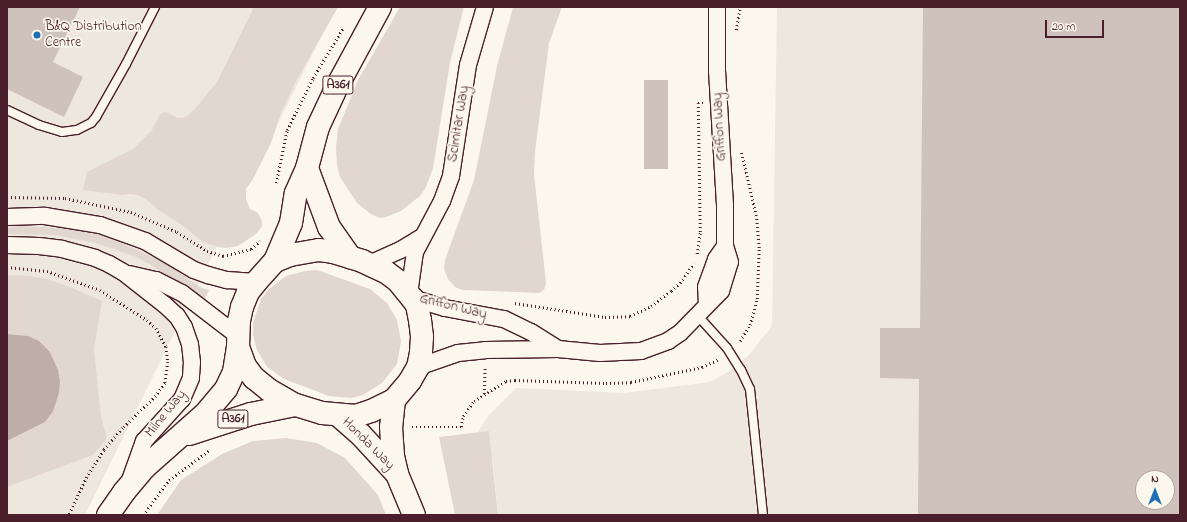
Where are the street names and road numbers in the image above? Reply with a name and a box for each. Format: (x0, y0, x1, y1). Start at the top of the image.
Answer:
road number: A361 (322, 74, 354, 96)
street label: Scimitar Way (445, 84, 473, 164)
street label: Griffon Way (710, 92, 730, 162)
street label: Griffon Way (418, 291, 488, 323)
street label: Milne Way (142, 387, 190, 441)
road number: A361 (217, 408, 249, 430)
street label: Honda Way (338, 414, 398, 474)

